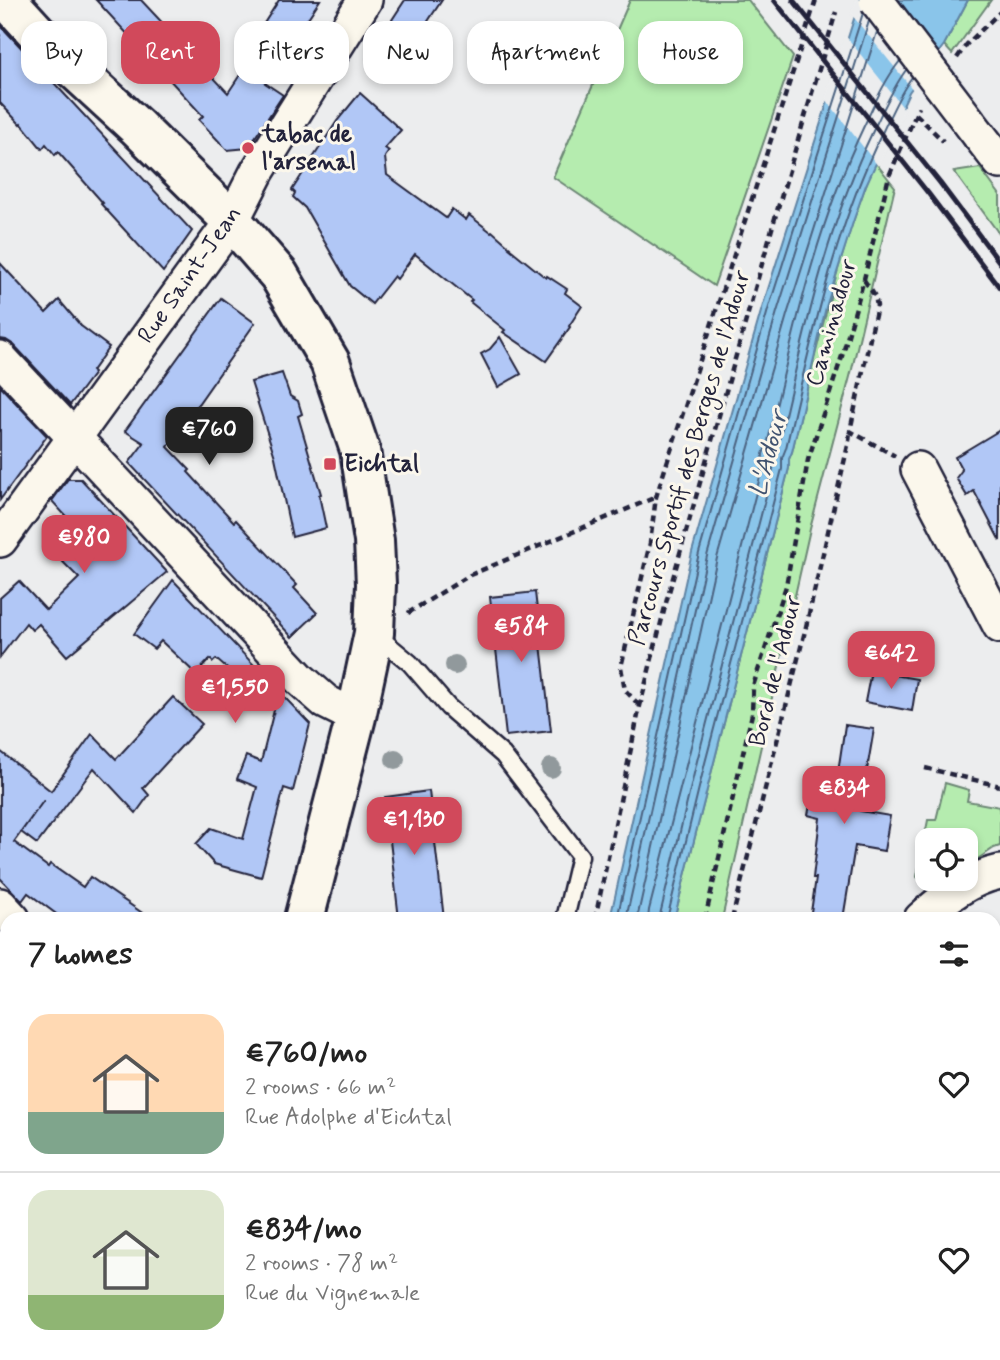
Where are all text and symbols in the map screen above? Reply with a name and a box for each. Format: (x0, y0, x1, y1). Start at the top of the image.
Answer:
chip: Buy (21, 21, 107, 84)
chip: Rent (121, 21, 220, 84)
chip: Filters (234, 21, 349, 84)
chip: New (363, 21, 453, 84)
chip: Apartment (467, 21, 624, 84)
chip: House (638, 21, 743, 84)
place label: tabac de l'arsenal (261, 119, 356, 178)
marker: tabac de l'arsenal (240, 140, 256, 156)
street label: Rue Saint-Jean (131, 200, 249, 350)
street label: Caminadour (799, 256, 865, 390)
street label: Parcours Sportif des Berges de l'Adour (622, 267, 760, 650)
water label: L'Adour (741, 404, 798, 500)
pin: €760 (168, 407, 250, 467)
text: €760 (181, 415, 237, 445)
place label: Eichtal (344, 449, 419, 480)
marker: Eichtal (322, 456, 338, 472)
pin: €980 (43, 516, 125, 575)
text: €980 (58, 523, 110, 553)
street label: Bord de l'Adour (742, 592, 810, 750)
pin: €584 (480, 604, 562, 664)
text: €584 (493, 612, 549, 642)
pin: €642 (850, 632, 932, 691)
text: €642 (864, 639, 918, 669)
pin: €1,550 (178, 666, 292, 725)
text: €1,550 (201, 673, 269, 703)
pin: €834 (803, 766, 885, 826)
text: €834 (818, 774, 870, 804)
pin: €1,130 (357, 798, 471, 857)
text: €1,130 (383, 805, 445, 835)
map controls (915, 828, 978, 891)
button: locate (915, 828, 978, 891)
text: 7 homes (28, 935, 133, 974)
icon: filters (935, 935, 973, 973)
text: €760/mo (245, 1034, 367, 1073)
icon: home (84, 1042, 168, 1126)
icon: heart (935, 1065, 973, 1103)
text: 2 rooms · 66 m² (245, 1073, 396, 1103)
text: Rue Adolphe d'Eichtal (245, 1103, 452, 1133)
text: €834/mo (245, 1210, 362, 1249)
icon: home (84, 1218, 168, 1302)
icon: heart (935, 1241, 973, 1279)
text: 2 rooms · 78 m² (245, 1249, 398, 1279)
text: Rue du Vignemale (245, 1279, 420, 1309)

